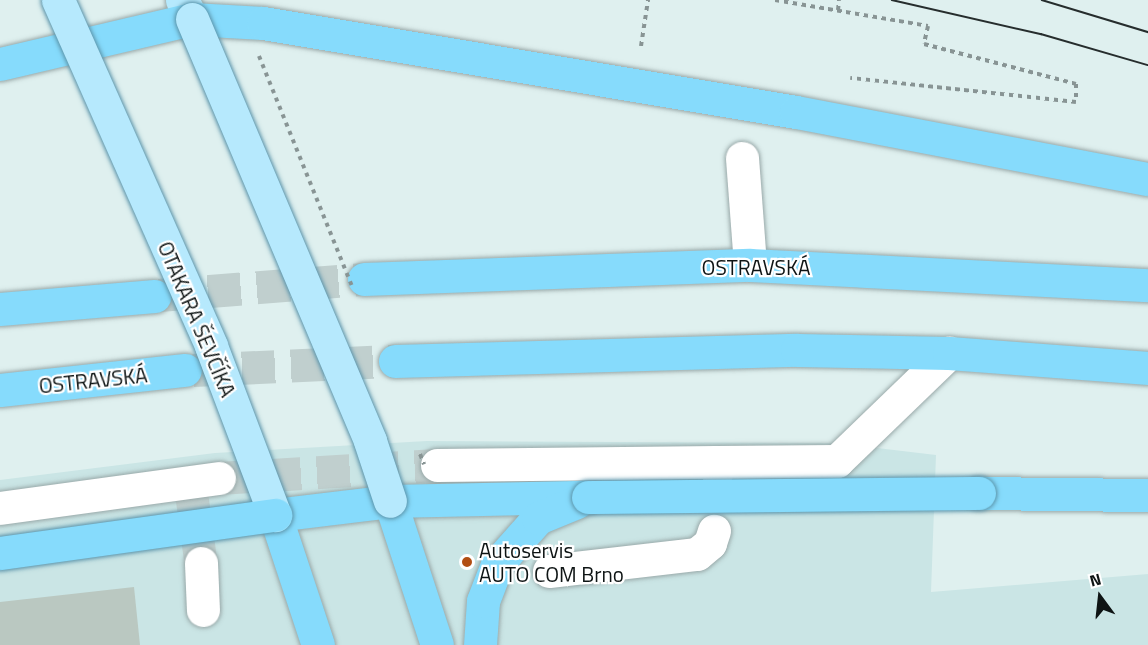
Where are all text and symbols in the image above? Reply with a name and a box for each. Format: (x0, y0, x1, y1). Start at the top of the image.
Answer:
street label: OTAKARA ŠEVČÍKA (153, 237, 241, 401)
street label: OSTRAVSKÁ (702, 254, 810, 280)
street label: OSTRAVSKÁ (38, 362, 148, 398)
place label: Autoservis AUTO COM Brno (479, 537, 624, 587)
marker: Autoservis AUTO COM Brno (460, 555, 474, 569)
north arrow (1070, 567, 1130, 627)
text: N (1087, 567, 1104, 593)

